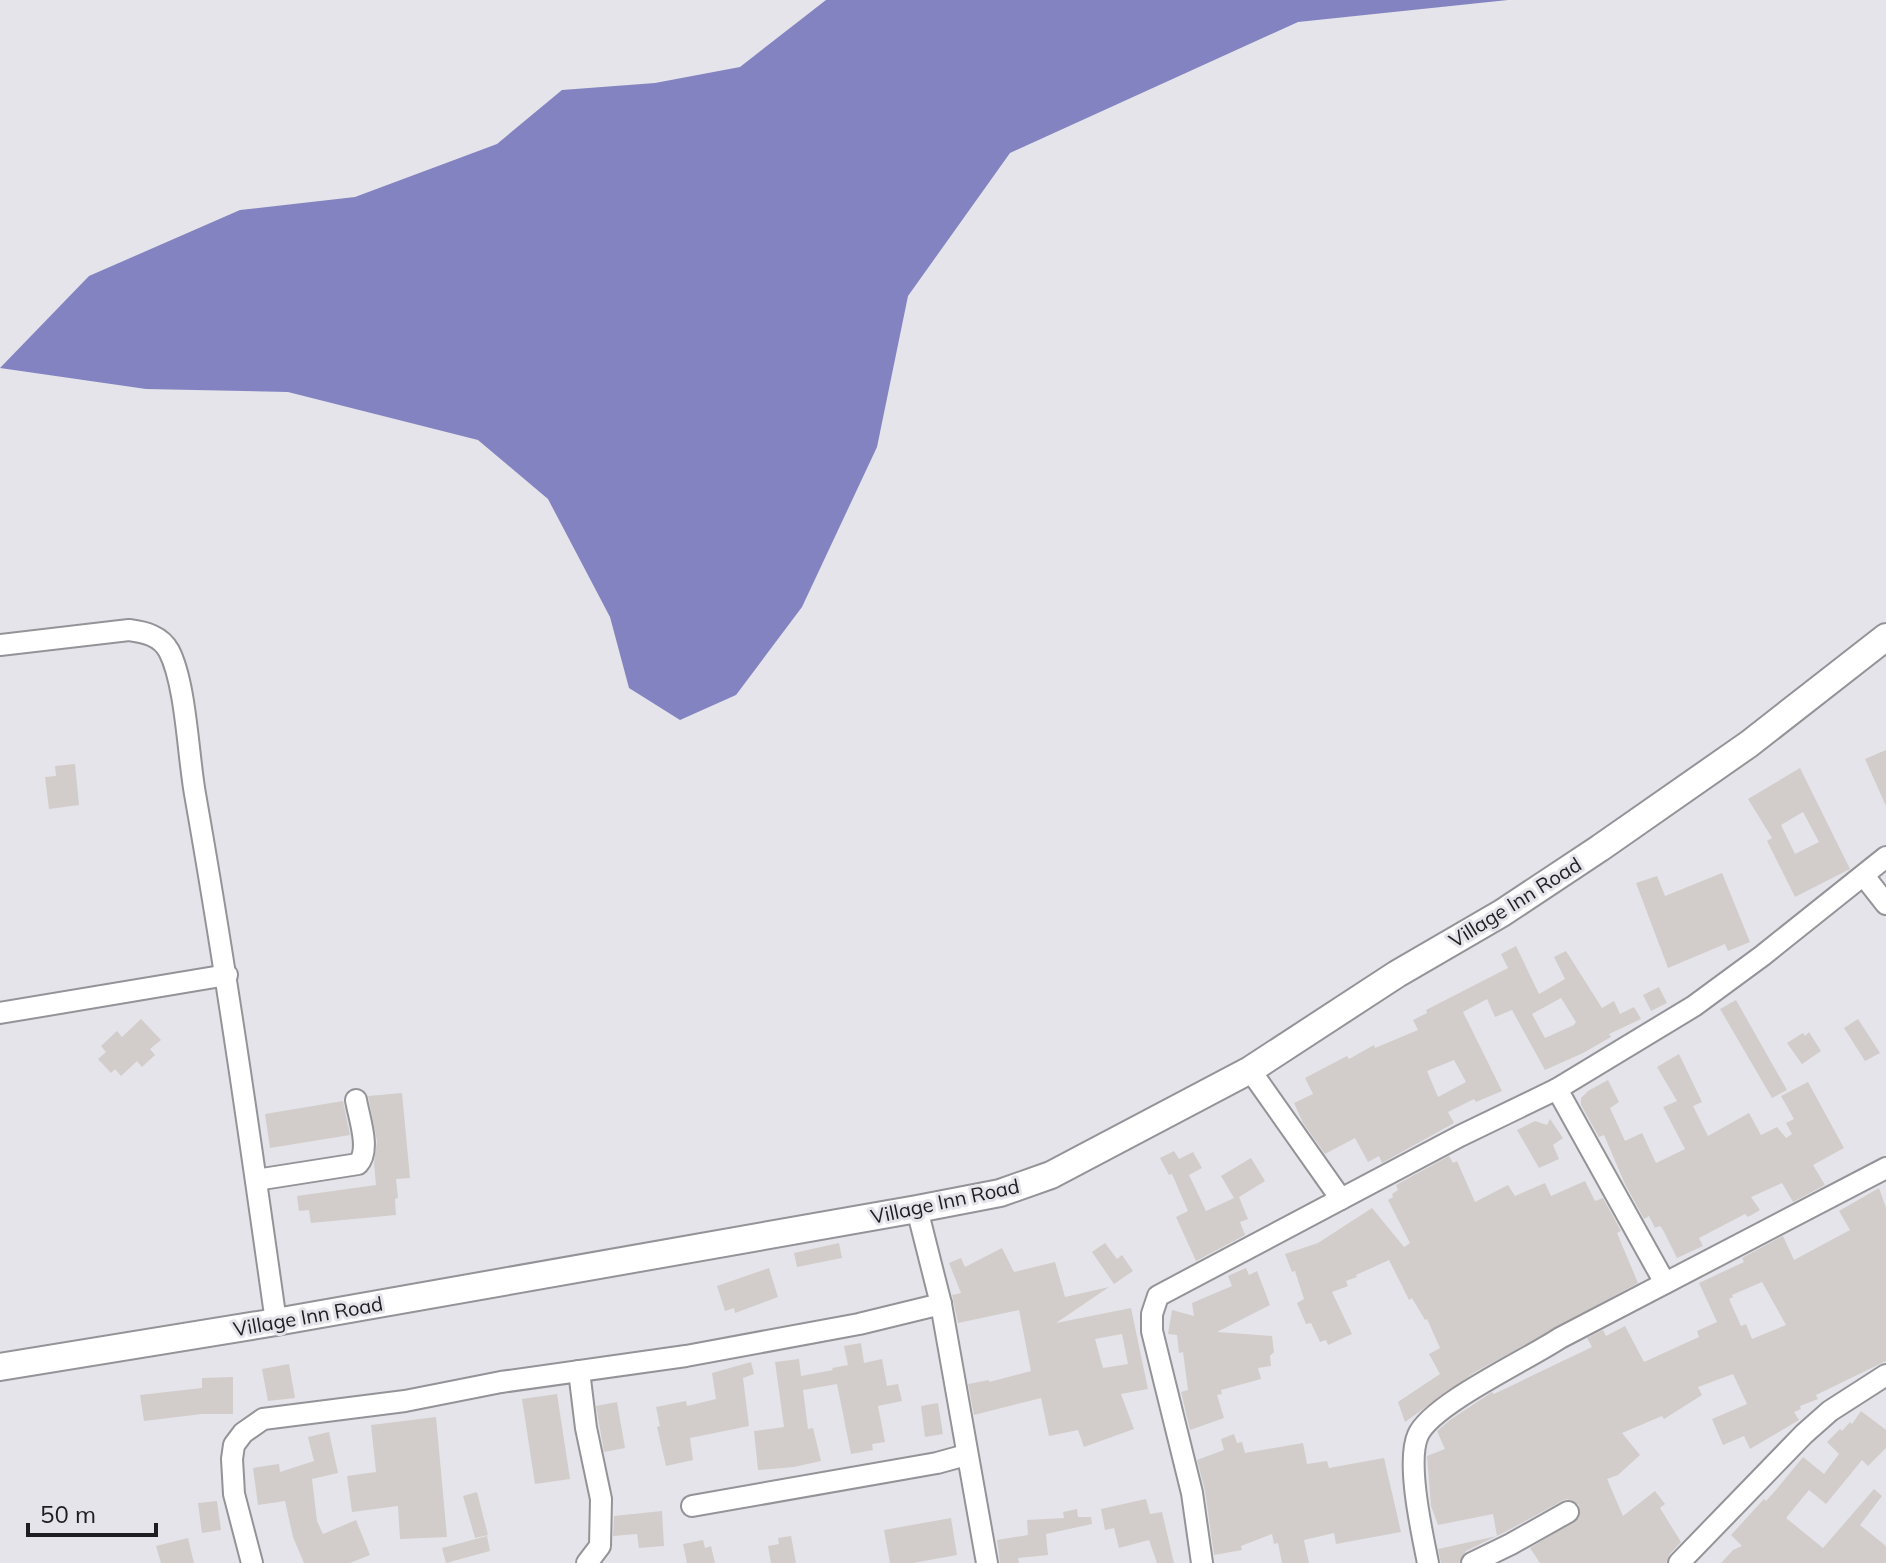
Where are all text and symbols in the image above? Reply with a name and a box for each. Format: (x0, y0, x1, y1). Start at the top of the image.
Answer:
street label: Village Inn Road (1444, 851, 1586, 953)
street label: Village Inn Road (868, 1173, 1022, 1229)
street label: Village Inn Road (231, 1291, 385, 1341)
scale bar (28, 1487, 156, 1537)
text: 50 m (40, 1499, 96, 1529)

